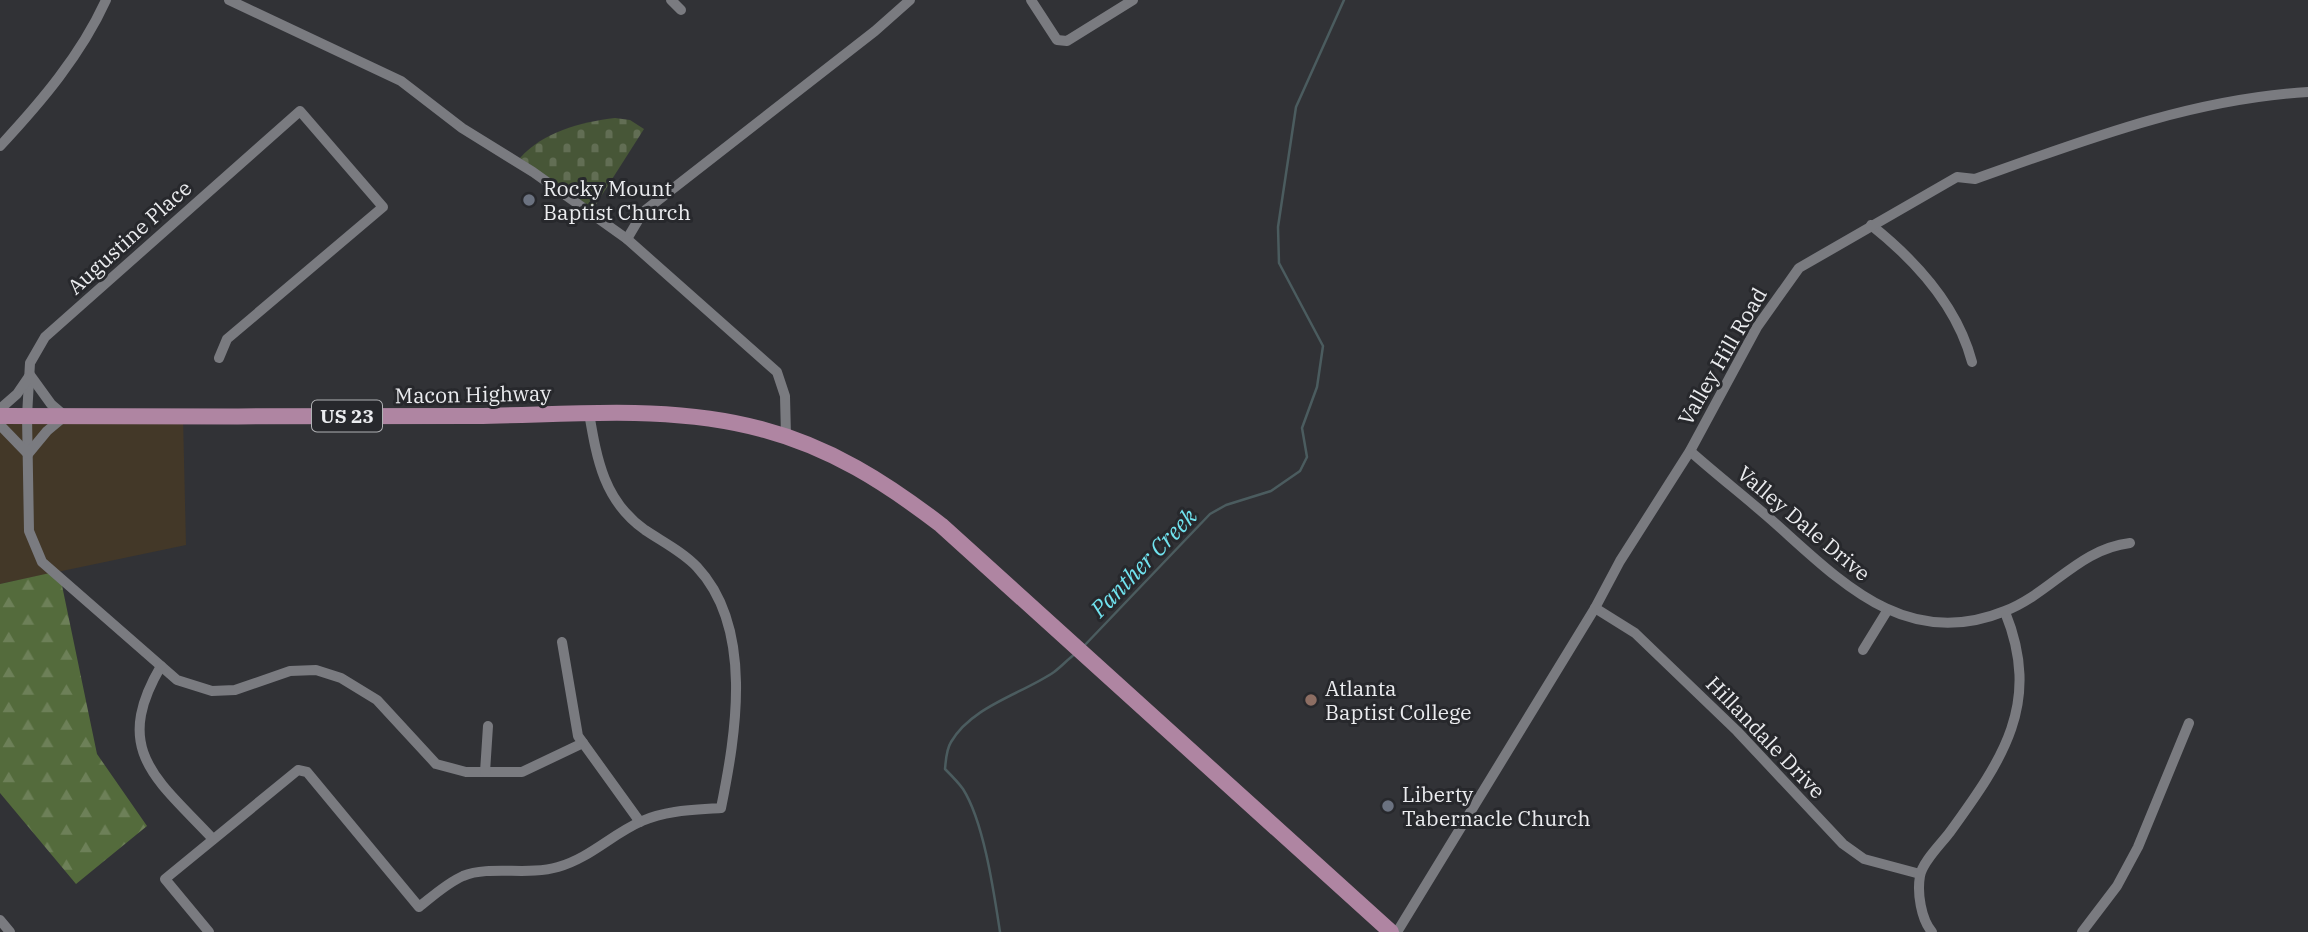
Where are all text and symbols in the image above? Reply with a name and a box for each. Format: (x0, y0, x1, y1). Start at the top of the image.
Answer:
street label: Augustine Place (61, 174, 197, 300)
place label: Rocky Mount Baptist Church (543, 174, 691, 226)
marker: Rocky Mount Baptist Church (521, 192, 537, 208)
street label: Valley Hill Road (1671, 282, 1773, 430)
street label: Macon Highway (394, 379, 552, 409)
road number: US 23 (312, 400, 382, 432)
street label: Valley Dale Drive (1732, 459, 1876, 587)
water label: Panther Creek (1083, 500, 1203, 624)
street label: Hillandale Drive (1700, 670, 1832, 804)
place label: Atlanta Baptist College (1325, 674, 1472, 726)
marker: Atlanta Baptist College (1303, 692, 1319, 708)
place label: Liberty Tabernacle Church (1402, 780, 1591, 832)
marker: Liberty Tabernacle Church (1380, 798, 1396, 814)

